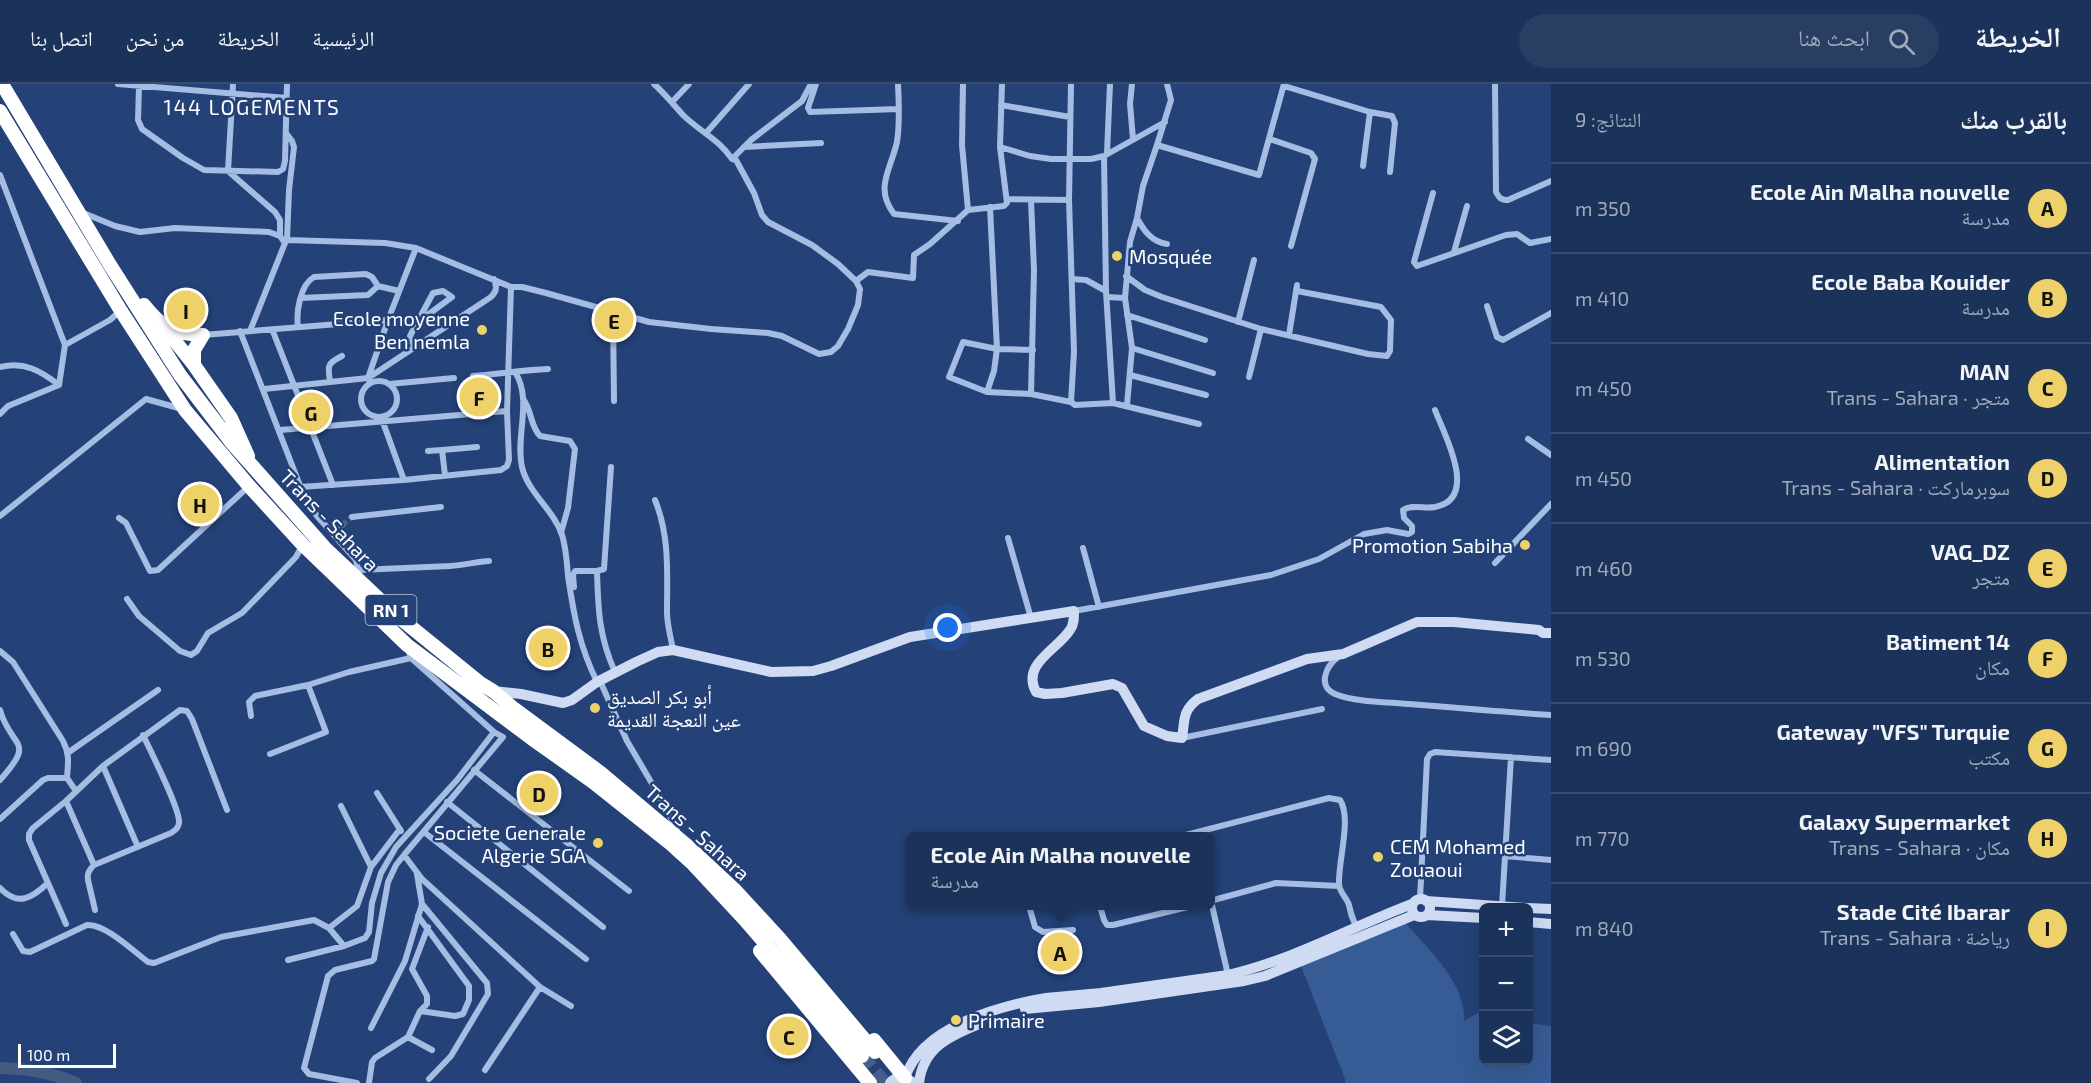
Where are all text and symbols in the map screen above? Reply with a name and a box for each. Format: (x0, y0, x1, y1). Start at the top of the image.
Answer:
search box (1519, 14, 1939, 68)
text: الخريطة (1975, 19, 2061, 53)
text: ابحث هنا (1798, 24, 1870, 50)
text: اتصل بنا (30, 25, 93, 50)
text: من نحن (126, 25, 184, 50)
text: الخريطة (217, 25, 279, 50)
text: الرئيسية (312, 25, 375, 50)
icon: search (1885, 25, 1918, 58)
district label: 144 LOGEMENTS (164, 94, 340, 119)
text: بالقرب منك (1960, 103, 2067, 134)
text: النتائج: 9 (1575, 107, 1642, 131)
text: Ecole Ain Malha nouvelle (1750, 178, 2010, 204)
text: 350 m (1575, 196, 1631, 220)
text: A (2041, 196, 2054, 220)
text: مدرسة (1961, 205, 2010, 229)
place label: Mosquée (1129, 244, 1212, 268)
marker: Mosquée (1110, 249, 1124, 263)
text: Ecole Baba Kouider (1811, 268, 2010, 294)
text: 410 m (1575, 286, 1629, 310)
text: B (2041, 286, 2054, 310)
pin: I (166, 288, 206, 332)
text: مدرسة (1961, 295, 2010, 319)
pin: E (594, 298, 634, 342)
place label: Ecole moyenne Ben nemla (333, 306, 470, 353)
marker: Ecole moyenne Ben nemla (475, 323, 489, 337)
text: MAN (1960, 358, 2010, 384)
pin: F (460, 374, 498, 420)
text: 450 m (1575, 376, 1632, 400)
text: C (2042, 376, 2053, 400)
text: متجر · Trans - Sahara (1826, 385, 2010, 409)
pin: G (292, 390, 330, 434)
text: Alimentation (1874, 448, 2010, 474)
street label: Trans - Sahara (275, 464, 385, 576)
text: 450 m (1575, 466, 1632, 490)
text: D (2041, 466, 2054, 490)
text: سوبرماركت · Trans - Sahara (1781, 475, 2010, 499)
pin: H (180, 482, 220, 526)
place label: Promotion Sabiha (1352, 533, 1513, 557)
marker: Promotion Sabiha (1518, 538, 1532, 552)
text: VAG_DZ (1931, 538, 2010, 564)
text: 460 m (1575, 556, 1633, 580)
text: E (2042, 556, 2053, 580)
text: متجر (1972, 565, 2010, 589)
road number: RN 1 (366, 595, 416, 625)
your location (933, 613, 962, 642)
pin: B (528, 626, 568, 670)
text: Batiment 14 (1886, 628, 2010, 654)
text: 530 m (1575, 646, 1631, 670)
text: F (2042, 646, 2053, 670)
text: مكان (1975, 655, 2010, 679)
place label: أبو بكر الصديق عين النعجة القديمة (607, 684, 741, 732)
marker: أبو بكر الصديق عين النعجة القديمة (588, 701, 602, 715)
text: Gateway "VFS" Turquie (1776, 718, 2010, 744)
text: 690 m (1575, 736, 1632, 760)
text: G (2041, 736, 2054, 760)
text: مكتب (1968, 745, 2010, 769)
pin: D (520, 770, 558, 816)
street label: Trans - Sahara (641, 779, 755, 885)
text: Galaxy Supermarket (1799, 808, 2010, 834)
place label: Societe Generale Algerie SGA (434, 820, 587, 867)
text: 770 m (1575, 826, 1630, 850)
text: H (2041, 826, 2054, 850)
popup (906, 832, 1215, 910)
place label: CEM Mohamed Zouaoui (1390, 834, 1526, 881)
text: مكان · Trans - Sahara (1829, 835, 2010, 859)
marker: Societe Generale Algerie SGA (591, 836, 605, 850)
text: Ecole Ain Malha nouvelle (930, 841, 1191, 867)
marker: CEM Mohamed Zouaoui (1371, 850, 1385, 864)
text: مدرسة (930, 868, 979, 892)
text: Stade Cité Ibarar (1837, 898, 2010, 924)
map controls (1479, 903, 1533, 1065)
button: + (1479, 903, 1533, 957)
text: 840 m (1575, 916, 1634, 940)
text: I (2045, 916, 2050, 940)
text: رياضة · Trans - Sahara (1820, 925, 2010, 949)
pin: A (1040, 930, 1080, 974)
button: − (1479, 957, 1533, 1011)
place label: Primaire (968, 1008, 1045, 1032)
button: layers (1479, 1011, 1533, 1065)
marker: Primaire (949, 1013, 963, 1027)
pin: C (770, 1014, 808, 1058)
scale bar (18, 1041, 116, 1068)
text: 100 m (27, 1045, 70, 1064)

